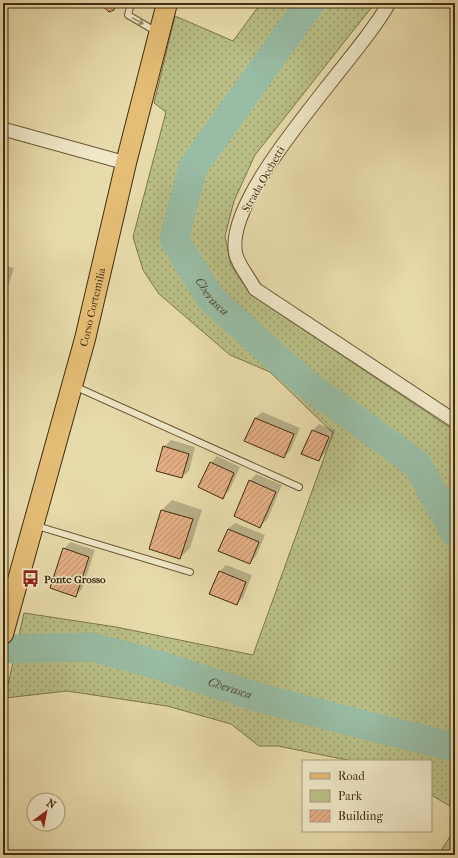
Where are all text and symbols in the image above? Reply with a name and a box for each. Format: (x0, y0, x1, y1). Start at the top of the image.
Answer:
one-way arrow (132, 18, 144, 26)
street label: Strada Occhetti (239, 143, 288, 214)
street label: Corso Cortemilia (77, 266, 109, 348)
water label: Cherasca (192, 275, 232, 318)
bus stop icon: Ponte Grosso (21, 569, 41, 589)
place label: Ponte Grosso (44, 573, 106, 586)
water label: Cherasca (206, 674, 254, 702)
legend (302, 760, 432, 832)
text: Road (338, 769, 365, 783)
text: Park (338, 789, 363, 803)
north arrow (26, 792, 66, 832)
text: N (44, 796, 59, 812)
text: Building (338, 809, 383, 823)

